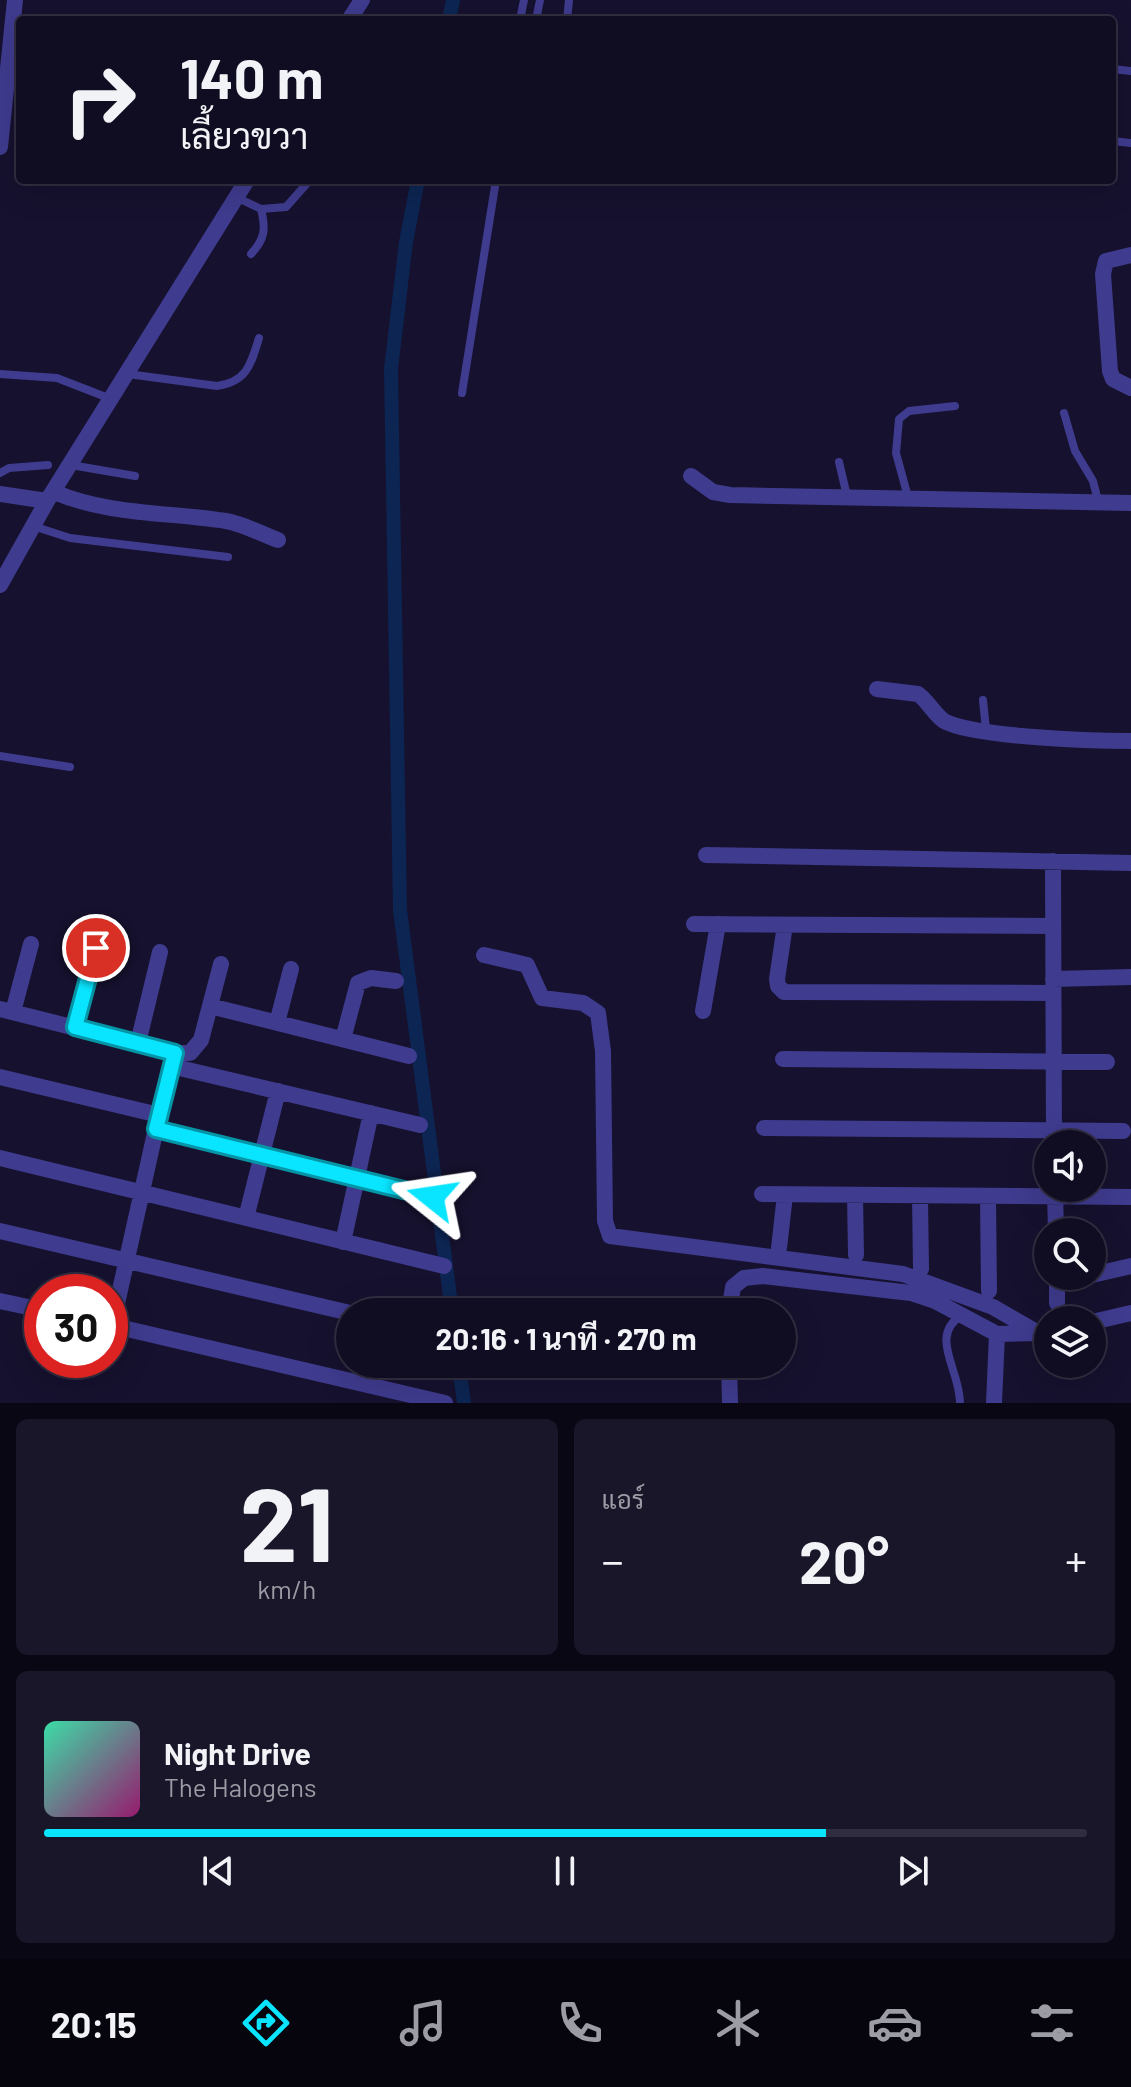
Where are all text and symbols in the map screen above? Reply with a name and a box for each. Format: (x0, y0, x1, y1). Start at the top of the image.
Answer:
text: 140 m (180, 43, 324, 110)
icon: right (48, 48, 152, 152)
text: เลี้ยวขวา (180, 113, 308, 156)
pin (62, 914, 130, 982)
icon: arrive (74, 926, 118, 970)
map controls (1034, 1130, 1106, 1378)
button: sound (1034, 1130, 1106, 1202)
position arrow (390, 1155, 474, 1239)
button: search (1034, 1218, 1106, 1290)
speed limit sign: 30 (24, 1274, 128, 1378)
button: layers (1034, 1306, 1106, 1378)
text: 20:16 · 1 นาที · 270 m (435, 1320, 697, 1356)
text: 21 (240, 1458, 334, 1583)
text: แอร์ (602, 1483, 644, 1514)
text: 20° (799, 1524, 889, 1596)
text: − (602, 1533, 624, 1586)
text: + (1065, 1533, 1087, 1586)
text: km/h (257, 1573, 316, 1604)
text: Night Drive (164, 1735, 311, 1771)
text: The Halogens (164, 1771, 316, 1802)
icon: previous (196, 1849, 240, 1893)
icon: pause (543, 1849, 587, 1893)
icon: next (891, 1849, 935, 1893)
icon: directions (238, 1995, 294, 2051)
icon: music (395, 1995, 451, 2051)
icon: phone (552, 1995, 608, 2051)
icon: climate (710, 1995, 766, 2051)
icon: car (867, 1995, 923, 2051)
icon: filters (1024, 1995, 1080, 2051)
text: 20:15 (51, 2002, 137, 2045)

